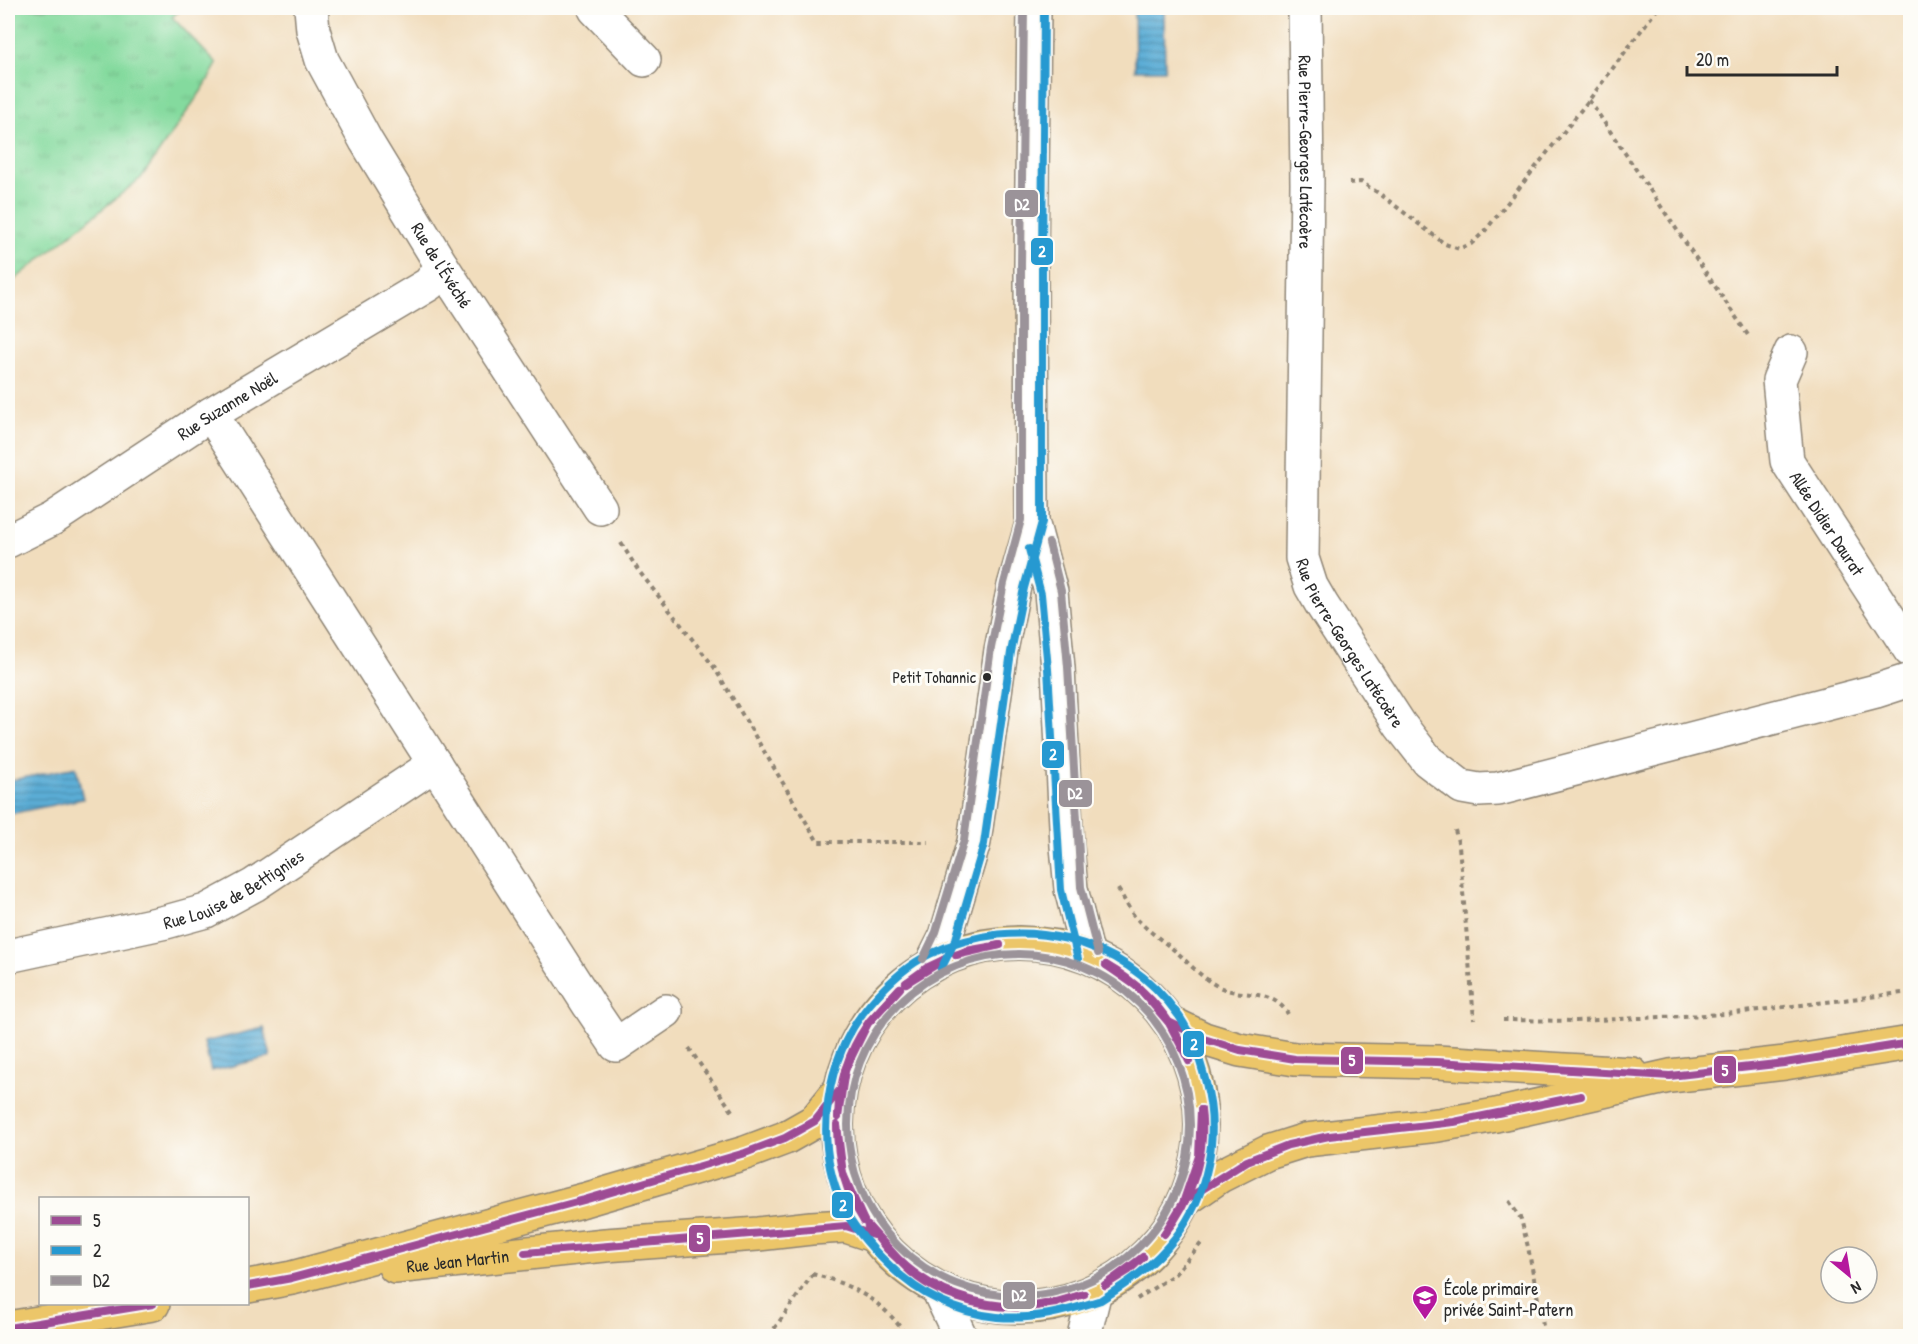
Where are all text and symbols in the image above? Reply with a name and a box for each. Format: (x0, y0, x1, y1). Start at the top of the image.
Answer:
scale bar (1687, 39, 1837, 77)
text: 20 m (1696, 47, 1729, 72)
street label: Rue Pierre-Georges Latécoère (1293, 55, 1320, 249)
line badge: D2 (1004, 189, 1039, 218)
text: D2 (1014, 193, 1030, 215)
street label: Rue de l'Évéché (406, 217, 478, 313)
line badge: 2 (1030, 237, 1054, 266)
text: 2 (1038, 240, 1046, 262)
street label: Rue Suzanne Noël (172, 365, 282, 446)
street label: Allée Didier Daurat (1784, 466, 1871, 581)
street label: Rue Pierre-Georges Latécoère (1290, 555, 1411, 732)
place label: Petit Tohannic (892, 666, 977, 688)
marker: Petit Tohannic (981, 671, 993, 683)
line badge: 2 (1041, 740, 1065, 769)
text: 2 (1049, 743, 1057, 765)
line badge: D2 (1058, 779, 1093, 808)
text: D2 (1067, 782, 1083, 804)
street label: Rue Louise de Bettignies (160, 843, 308, 935)
line badge: 2 (1182, 1030, 1205, 1058)
text: 2 (1190, 1033, 1198, 1055)
line badge: 5 (1340, 1046, 1364, 1075)
text: 5 (1349, 1049, 1356, 1071)
line badge: 5 (1713, 1055, 1737, 1084)
text: 5 (1722, 1059, 1729, 1081)
line badge: 2 (831, 1191, 854, 1219)
text: 2 (839, 1194, 847, 1216)
legend (39, 1197, 249, 1305)
text: 5 (93, 1208, 101, 1233)
line badge: 5 (688, 1224, 711, 1253)
text: 5 (697, 1227, 704, 1249)
text: 2 (93, 1238, 102, 1263)
street label: Rue Jean Martin (405, 1243, 510, 1278)
north arrow (1819, 1245, 1879, 1305)
text: D2 (93, 1268, 111, 1293)
place label: École primaire privée Saint-Patern (1444, 1276, 1573, 1322)
text: N (1847, 1276, 1866, 1300)
line badge: D2 (1002, 1281, 1036, 1310)
school or university icon: École primaire privée Saint-Patern (1410, 1283, 1440, 1321)
text: D2 (1011, 1284, 1027, 1306)

